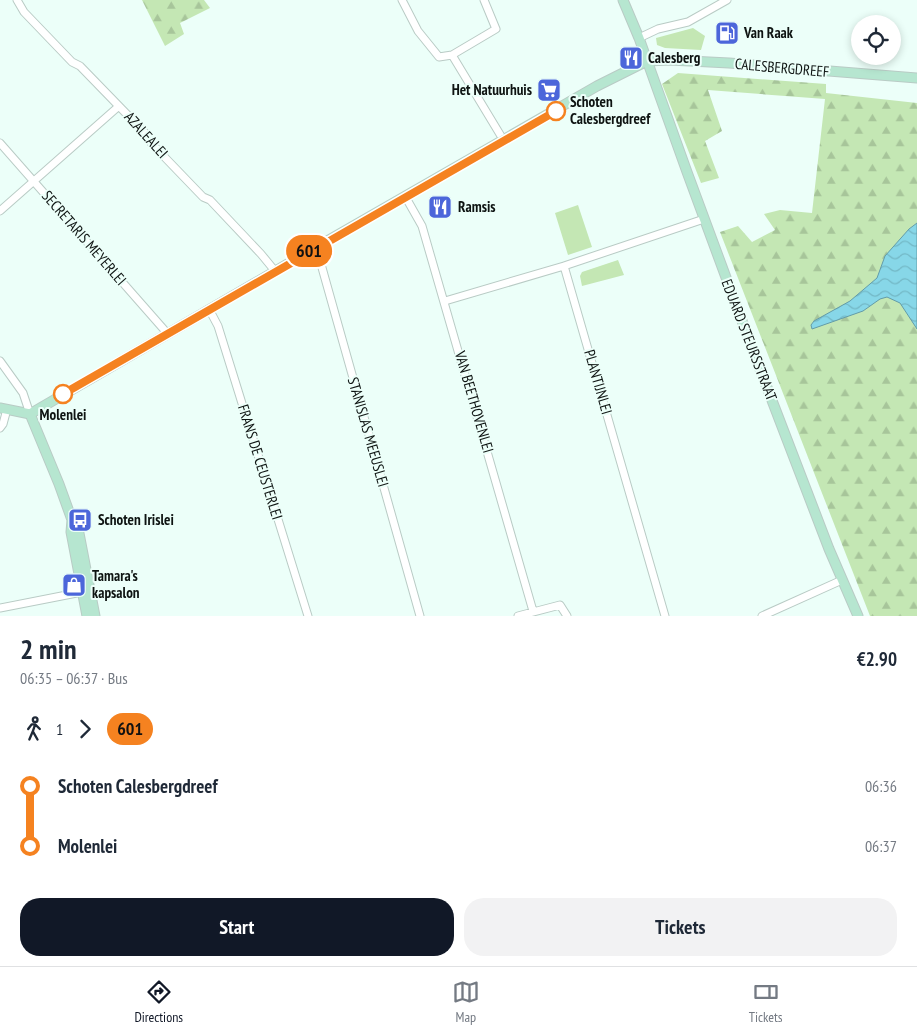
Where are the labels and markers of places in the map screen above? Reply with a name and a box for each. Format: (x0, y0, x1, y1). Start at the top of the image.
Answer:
fuel station icon: Van Raak (714, 20, 740, 46)
place label: Van Raak (743, 23, 794, 42)
restaurant icon: Calesberg (618, 45, 644, 71)
place label: Calesberg (648, 48, 701, 67)
supermarket icon: Het Natuurhuis (536, 77, 562, 103)
place label: Het Natuurhuis (452, 80, 532, 99)
place label: Schoten Calesbergdreef (570, 92, 651, 128)
marker: Schoten Calesbergdreef (546, 101, 566, 121)
restaurant icon: Ramsis (427, 194, 453, 220)
place label: Ramsis (458, 197, 496, 216)
marker: Molenlei (53, 384, 73, 404)
place label: Molenlei (40, 405, 86, 424)
bus stop icon: Schoten Irislei (67, 507, 93, 533)
place label: Schoten Irislei (98, 510, 174, 529)
place label: Tamara's kapsalon (92, 566, 140, 602)
shop icon: Tamara's kapsalon (61, 572, 87, 598)

